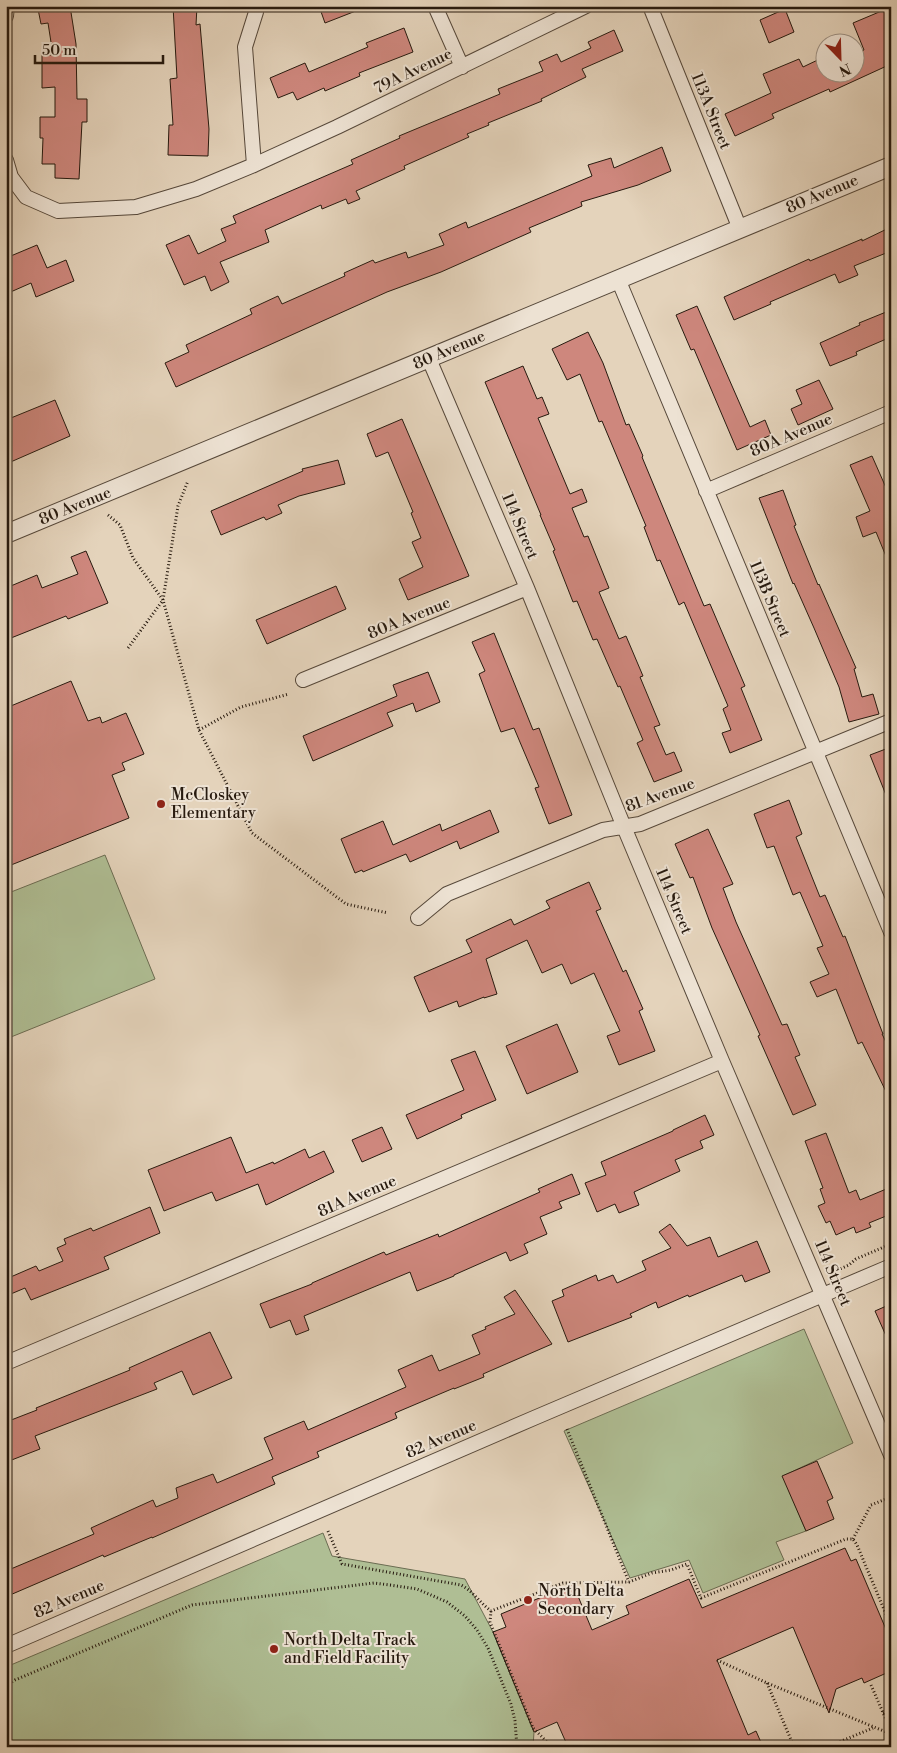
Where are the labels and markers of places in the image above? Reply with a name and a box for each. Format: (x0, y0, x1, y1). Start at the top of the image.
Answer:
place label: McCloskey Elementary (171, 785, 256, 823)
marker: McCloskey Elementary (155, 798, 167, 810)
place label: North Delta Secondary (538, 1581, 625, 1619)
marker: North Delta Secondary (522, 1594, 534, 1606)
place label: North Delta Track and Field Facility (284, 1630, 417, 1668)
marker: North Delta Track and Field Facility (268, 1643, 280, 1655)

